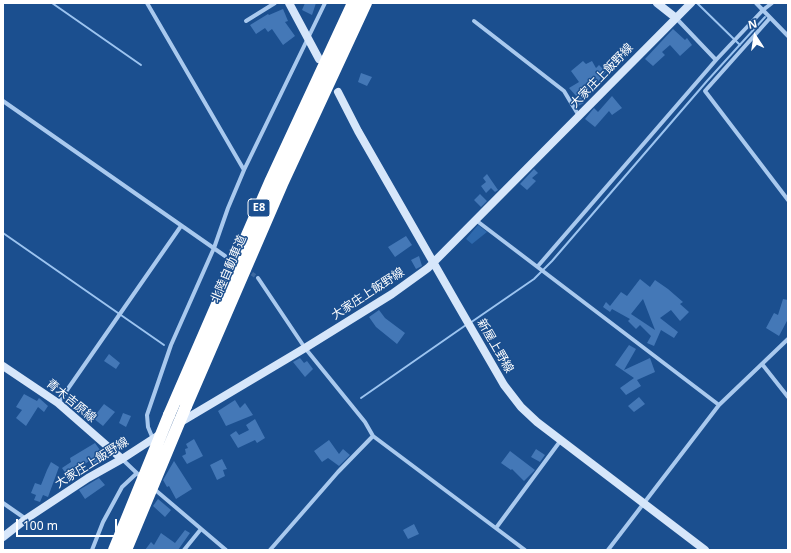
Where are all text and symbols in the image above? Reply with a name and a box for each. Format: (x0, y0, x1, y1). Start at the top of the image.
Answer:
north arrow (735, 16, 775, 56)
text: N (746, 16, 758, 32)
street label: 大家庄上飯野線 (568, 41, 636, 111)
road number: E8 (248, 199, 270, 217)
street label: 北陸自動車道 (208, 233, 250, 305)
street label: 大家庄上飯野線 (329, 265, 407, 323)
street label: 新屋上野線 (474, 316, 516, 376)
street label: 青木吉原線 (43, 377, 99, 425)
street label: 大家庄上飯野線 (53, 435, 131, 491)
scale bar (18, 511, 119, 537)
text: 100 m (23, 517, 58, 534)

